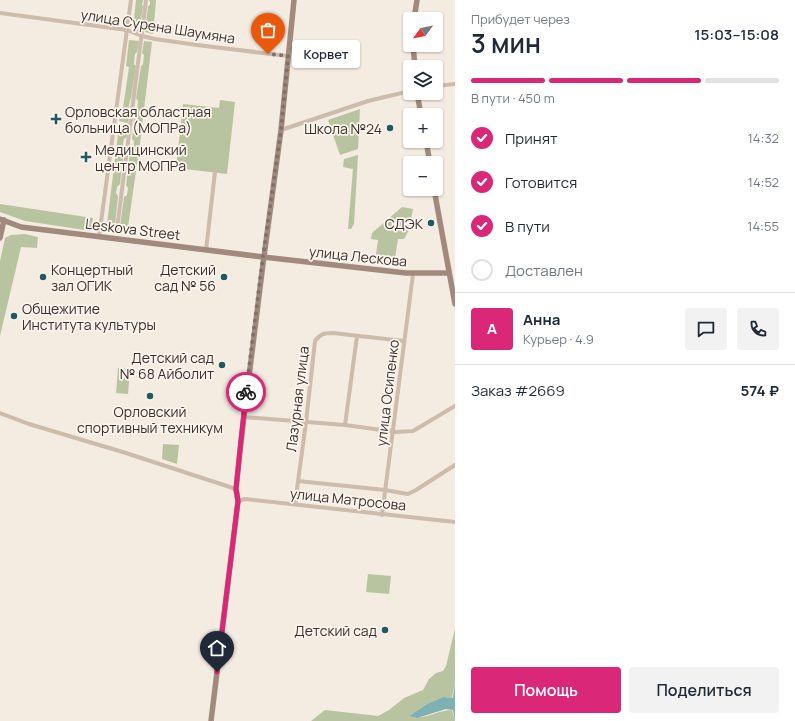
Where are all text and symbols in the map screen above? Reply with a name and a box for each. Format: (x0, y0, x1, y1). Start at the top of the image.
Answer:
street label: улица Сурена Шаумяна (79, 4, 237, 48)
text: Прибудет через (471, 10, 570, 28)
north arrow (403, 12, 443, 52)
map controls (403, 12, 443, 196)
pin (251, 13, 285, 54)
icon: bag (257, 19, 279, 41)
text: 15:03–15:08 (694, 24, 779, 45)
text: 3 мин (471, 25, 541, 61)
callout: Корвет (292, 40, 360, 68)
text: Корвет (303, 45, 349, 63)
button: layers (403, 60, 443, 100)
text: В пути · 450 m (471, 89, 555, 107)
place label: Орловская областная больница (МОПРа) (65, 102, 211, 137)
button: + (403, 108, 443, 148)
marker: Орловская областная больница (МОПРа) (50, 113, 62, 125)
place label: Школа №24 (304, 119, 382, 138)
marker: Школа №24 (385, 123, 395, 133)
icon: check (471, 127, 493, 149)
text: Принят (505, 128, 558, 149)
text: 14:32 (748, 129, 779, 147)
place label: Медицинский центр МОПРа (95, 140, 187, 175)
marker: Медицинский центр МОПРа (80, 151, 92, 163)
button: − (403, 156, 443, 196)
icon: check (471, 171, 493, 193)
text: Готовится (505, 172, 577, 193)
text: 14:52 (748, 173, 779, 191)
street label: Leskova Street (84, 214, 182, 244)
place label: СДЭК (385, 214, 424, 233)
icon: check (471, 215, 493, 237)
text: В пути (505, 216, 550, 237)
text: 14:55 (747, 217, 779, 235)
marker: СДЭК (426, 218, 436, 228)
street label: улица Лескова (308, 241, 408, 271)
place label: Концертный зал ОГИК (51, 260, 133, 295)
place label: Детский сад № 56 (154, 260, 216, 295)
text: Доставлен (505, 260, 583, 281)
marker: Концертный зал ОГИК (38, 272, 48, 282)
marker: Детский сад № 56 (219, 272, 229, 282)
place label: Общежитие Института культуры (22, 299, 156, 334)
button: chat (685, 308, 727, 350)
button: phone (737, 308, 779, 350)
text: Анна (523, 309, 560, 330)
marker: Общежитие Института культуры (9, 311, 19, 321)
text: А (487, 318, 497, 339)
text: Курьер · 4.9 (523, 330, 594, 348)
street label: улица Осипенко (371, 338, 403, 448)
street label: Лазурная улица (281, 345, 313, 453)
place label: Детский сад № 68 Айболит (120, 348, 214, 383)
marker: Детский сад № 68 Айболит (217, 360, 227, 370)
courier (226, 372, 266, 412)
text: Заказ #2669 (471, 380, 565, 401)
text: 574 ₽ (740, 380, 779, 401)
icon: bike (235, 381, 257, 403)
marker: Орловский спортивный техникум (145, 391, 155, 401)
place label: Орловский спортивный техникум (77, 402, 223, 437)
street label: улица Матросова (289, 483, 407, 515)
place label: Детский сад (294, 621, 377, 640)
marker: Детский сад (380, 625, 390, 635)
pin (200, 631, 234, 672)
icon: home (206, 637, 228, 659)
button: Помощь (471, 667, 621, 713)
button: Поделиться (629, 667, 779, 713)

